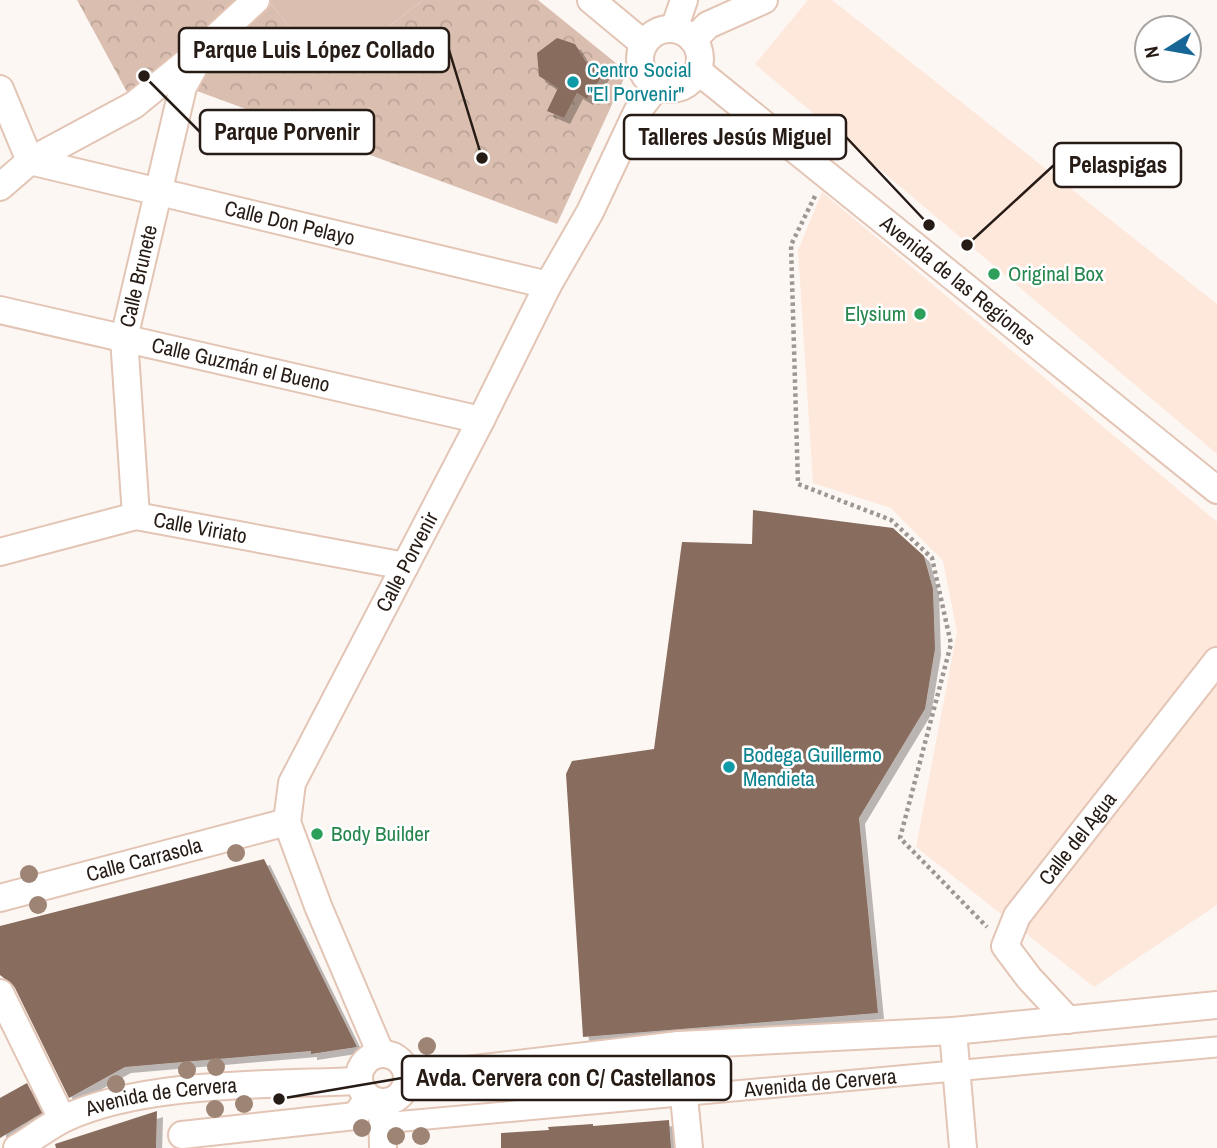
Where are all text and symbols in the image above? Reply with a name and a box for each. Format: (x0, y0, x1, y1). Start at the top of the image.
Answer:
north arrow (1133, 14, 1203, 84)
callout: Parque Luis López Collado (179, 28, 449, 72)
text: Parque Luis López Collado (193, 34, 435, 65)
text: N (1137, 44, 1165, 60)
place label: Centro Social "El Porvenir" (587, 55, 691, 108)
marker: Centro Social "El Porvenir" (565, 74, 581, 90)
callout: Parque Porvenir (200, 110, 374, 154)
callout: Talleres Jesús Miguel (624, 115, 846, 159)
text: Parque Porvenir (214, 116, 361, 147)
text: Talleres Jesús Miguel (638, 121, 832, 152)
callout: Pelaspigas (1054, 143, 1181, 187)
text: Pelaspigas (1069, 149, 1167, 180)
street label: Calle Don Pelayo (222, 193, 358, 252)
street label: Avenida de las Regiones (874, 208, 1042, 352)
street label: Calle Brunete (112, 222, 164, 330)
place label: Original Box (1008, 259, 1104, 288)
marker: Original Box (986, 266, 1002, 282)
place label: Elysium (845, 299, 906, 328)
marker: Elysium (912, 306, 928, 322)
street label: Calle Guzmán el Bueno (149, 330, 333, 399)
street label: Calle Viriato (151, 505, 249, 550)
street label: Calle Porvenir (369, 506, 445, 617)
place label: Bodega Guillermo Mendieta (743, 740, 882, 793)
marker: Bodega Guillermo Mendieta (721, 759, 737, 775)
street label: Calle del Agua (1032, 785, 1123, 891)
place label: Body Builder (331, 819, 430, 848)
marker: Body Builder (309, 826, 325, 842)
street label: Calle Carrasola (83, 830, 205, 889)
callout: Avda. Cervera con C/ Castellanos (402, 1056, 731, 1100)
street label: Avenida de Cervera (742, 1061, 898, 1104)
text: Avda. Cervera con C/ Castellanos (416, 1062, 716, 1093)
street label: Avenida de Cervera (81, 1070, 238, 1123)

